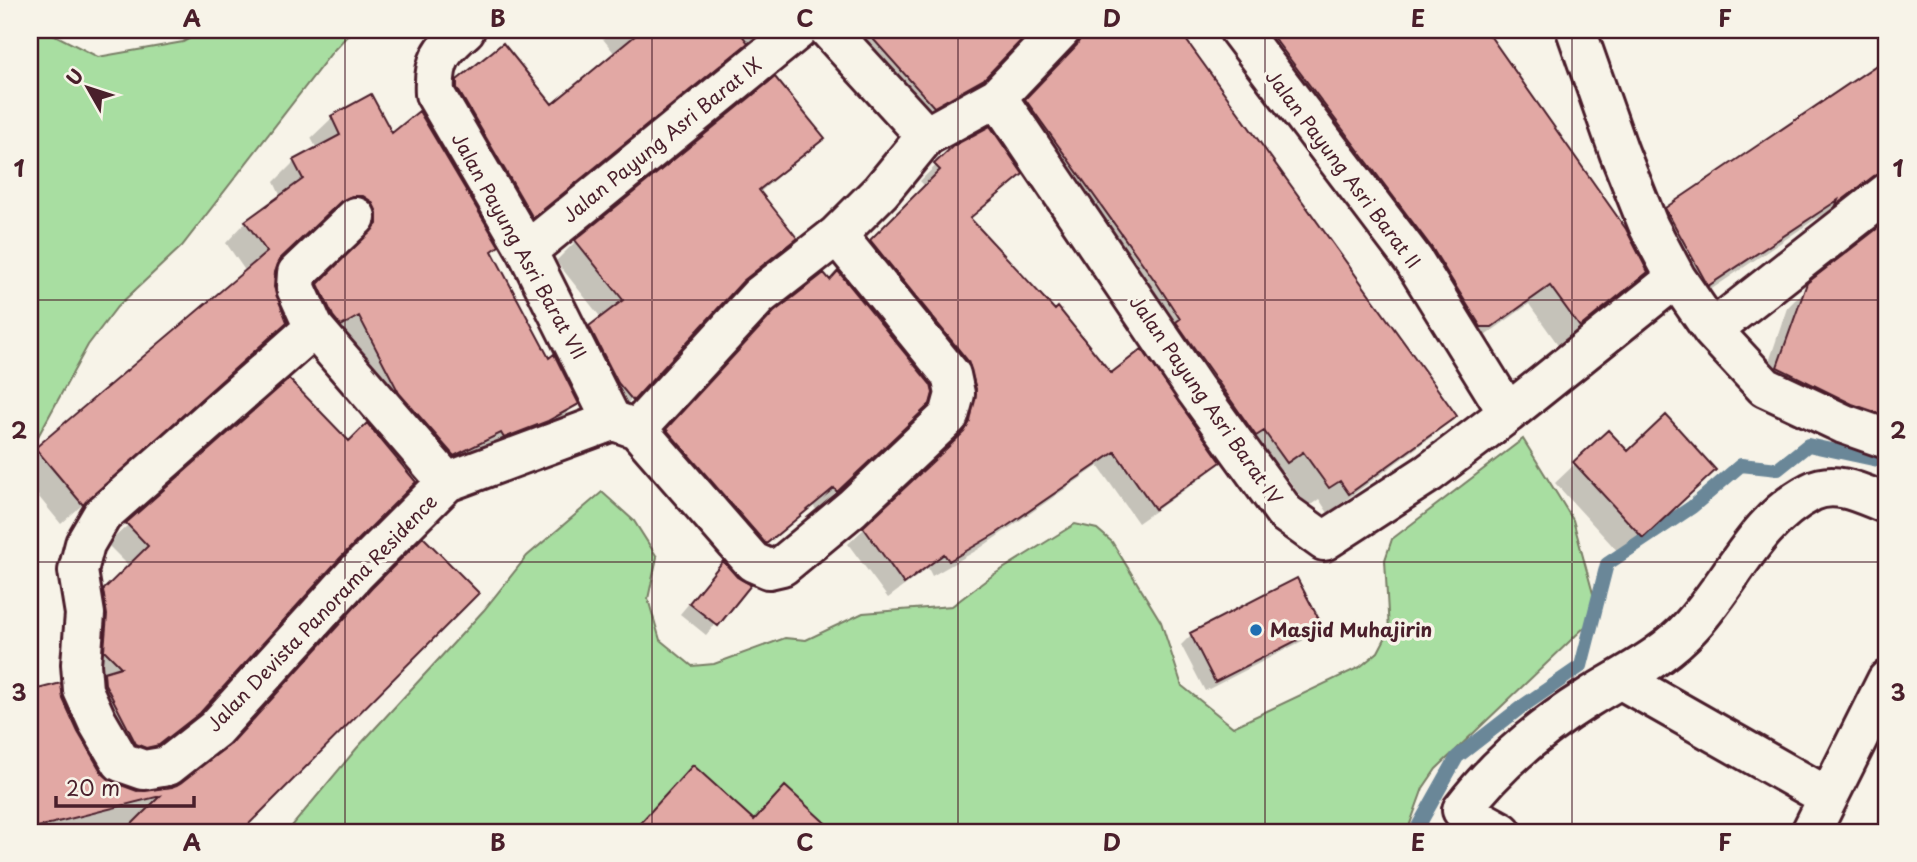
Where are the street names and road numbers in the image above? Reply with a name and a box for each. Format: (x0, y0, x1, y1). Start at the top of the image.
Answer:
street label: Jalan Payung Asri Barat IX (556, 50, 767, 228)
street label: Jalan Payung Asri Barat II (1260, 63, 1428, 274)
street label: Jalan Payung Asri Barat VII (446, 127, 594, 364)
street label: Jalan Payung Asri Barat IV (1124, 289, 1290, 510)
street label: Jalan Devista Panorama Residence (200, 487, 443, 737)

